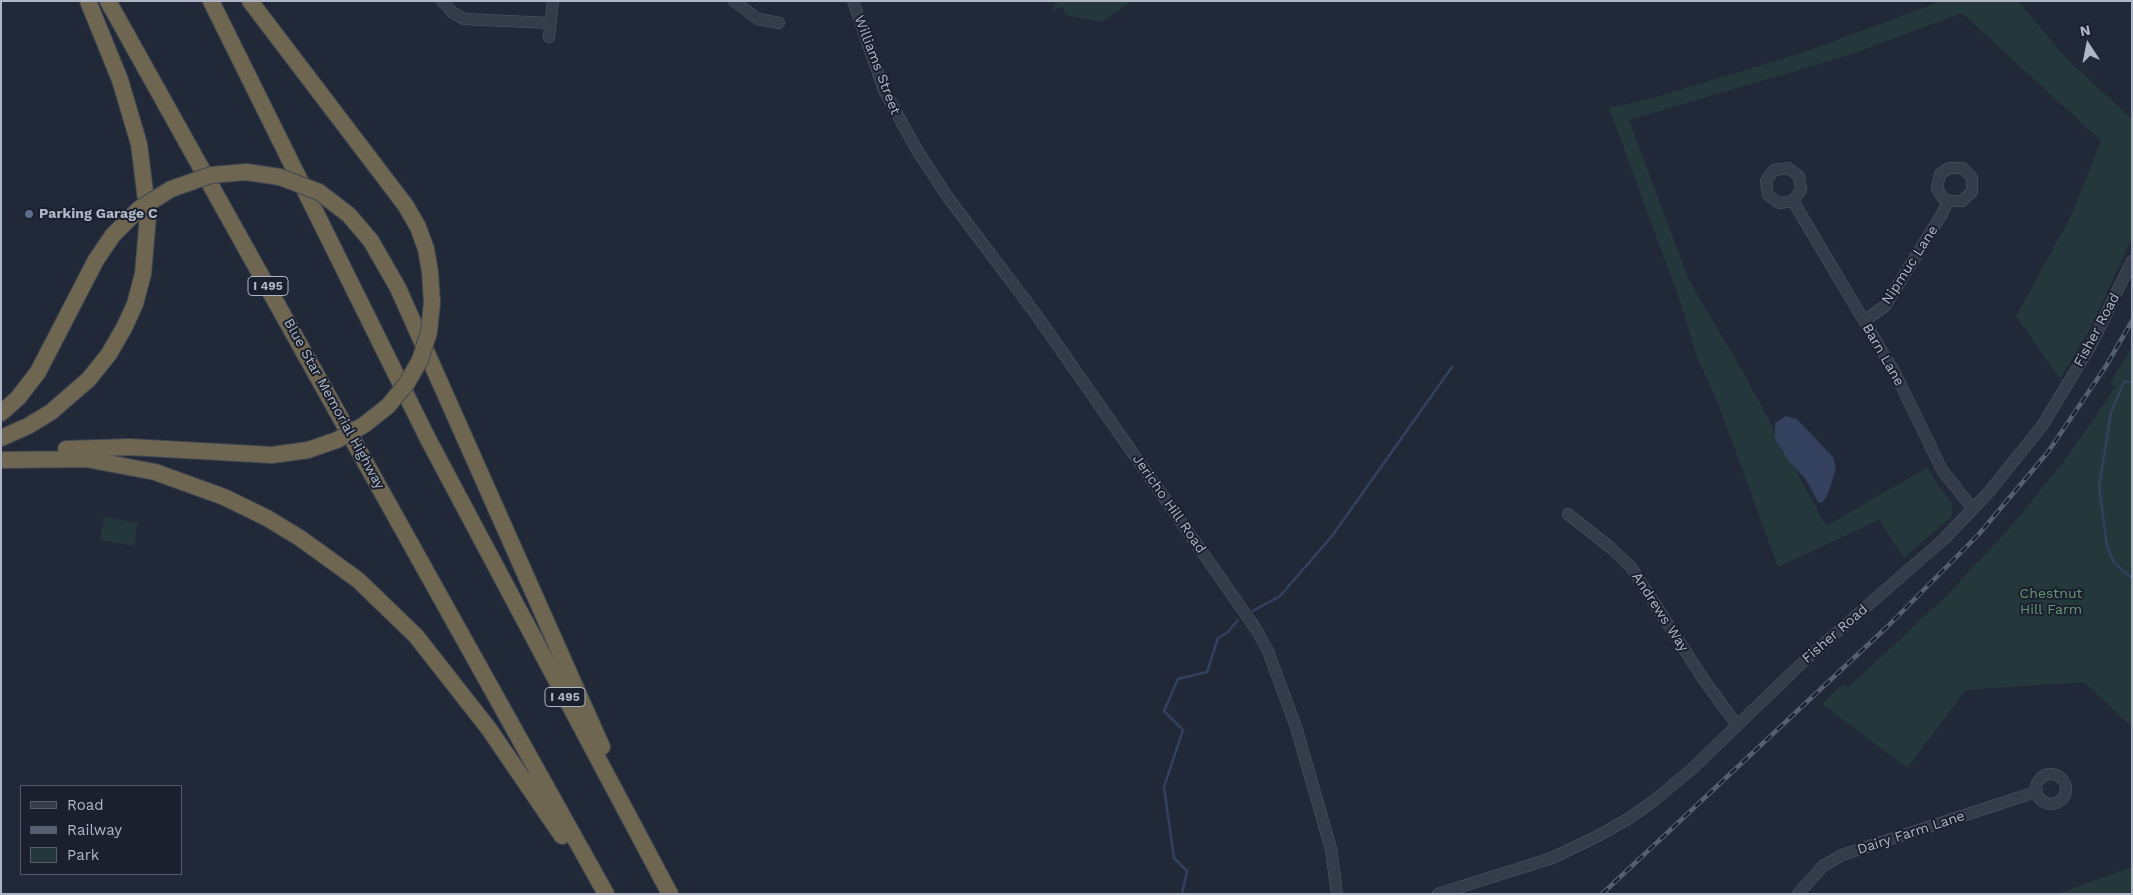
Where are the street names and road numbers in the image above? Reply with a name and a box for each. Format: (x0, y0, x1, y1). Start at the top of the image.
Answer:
street label: Williams Street (850, 13, 904, 117)
street label: Nipmuc Lane (1878, 223, 1942, 307)
road number: I 495 (248, 276, 288, 296)
street label: Fisher Road (2071, 290, 2123, 370)
street label: Blue Star Memorial Highway (280, 316, 388, 492)
street label: Barn Lane (1858, 321, 1908, 389)
street label: Jericho Hill Road (1129, 451, 1209, 557)
street label: Andrews Way (1628, 569, 1692, 655)
street label: Fisher Road (1799, 601, 1871, 667)
road number: I 495 (545, 688, 585, 706)
street label: Dairy Farm Lane (1855, 808, 1967, 858)

